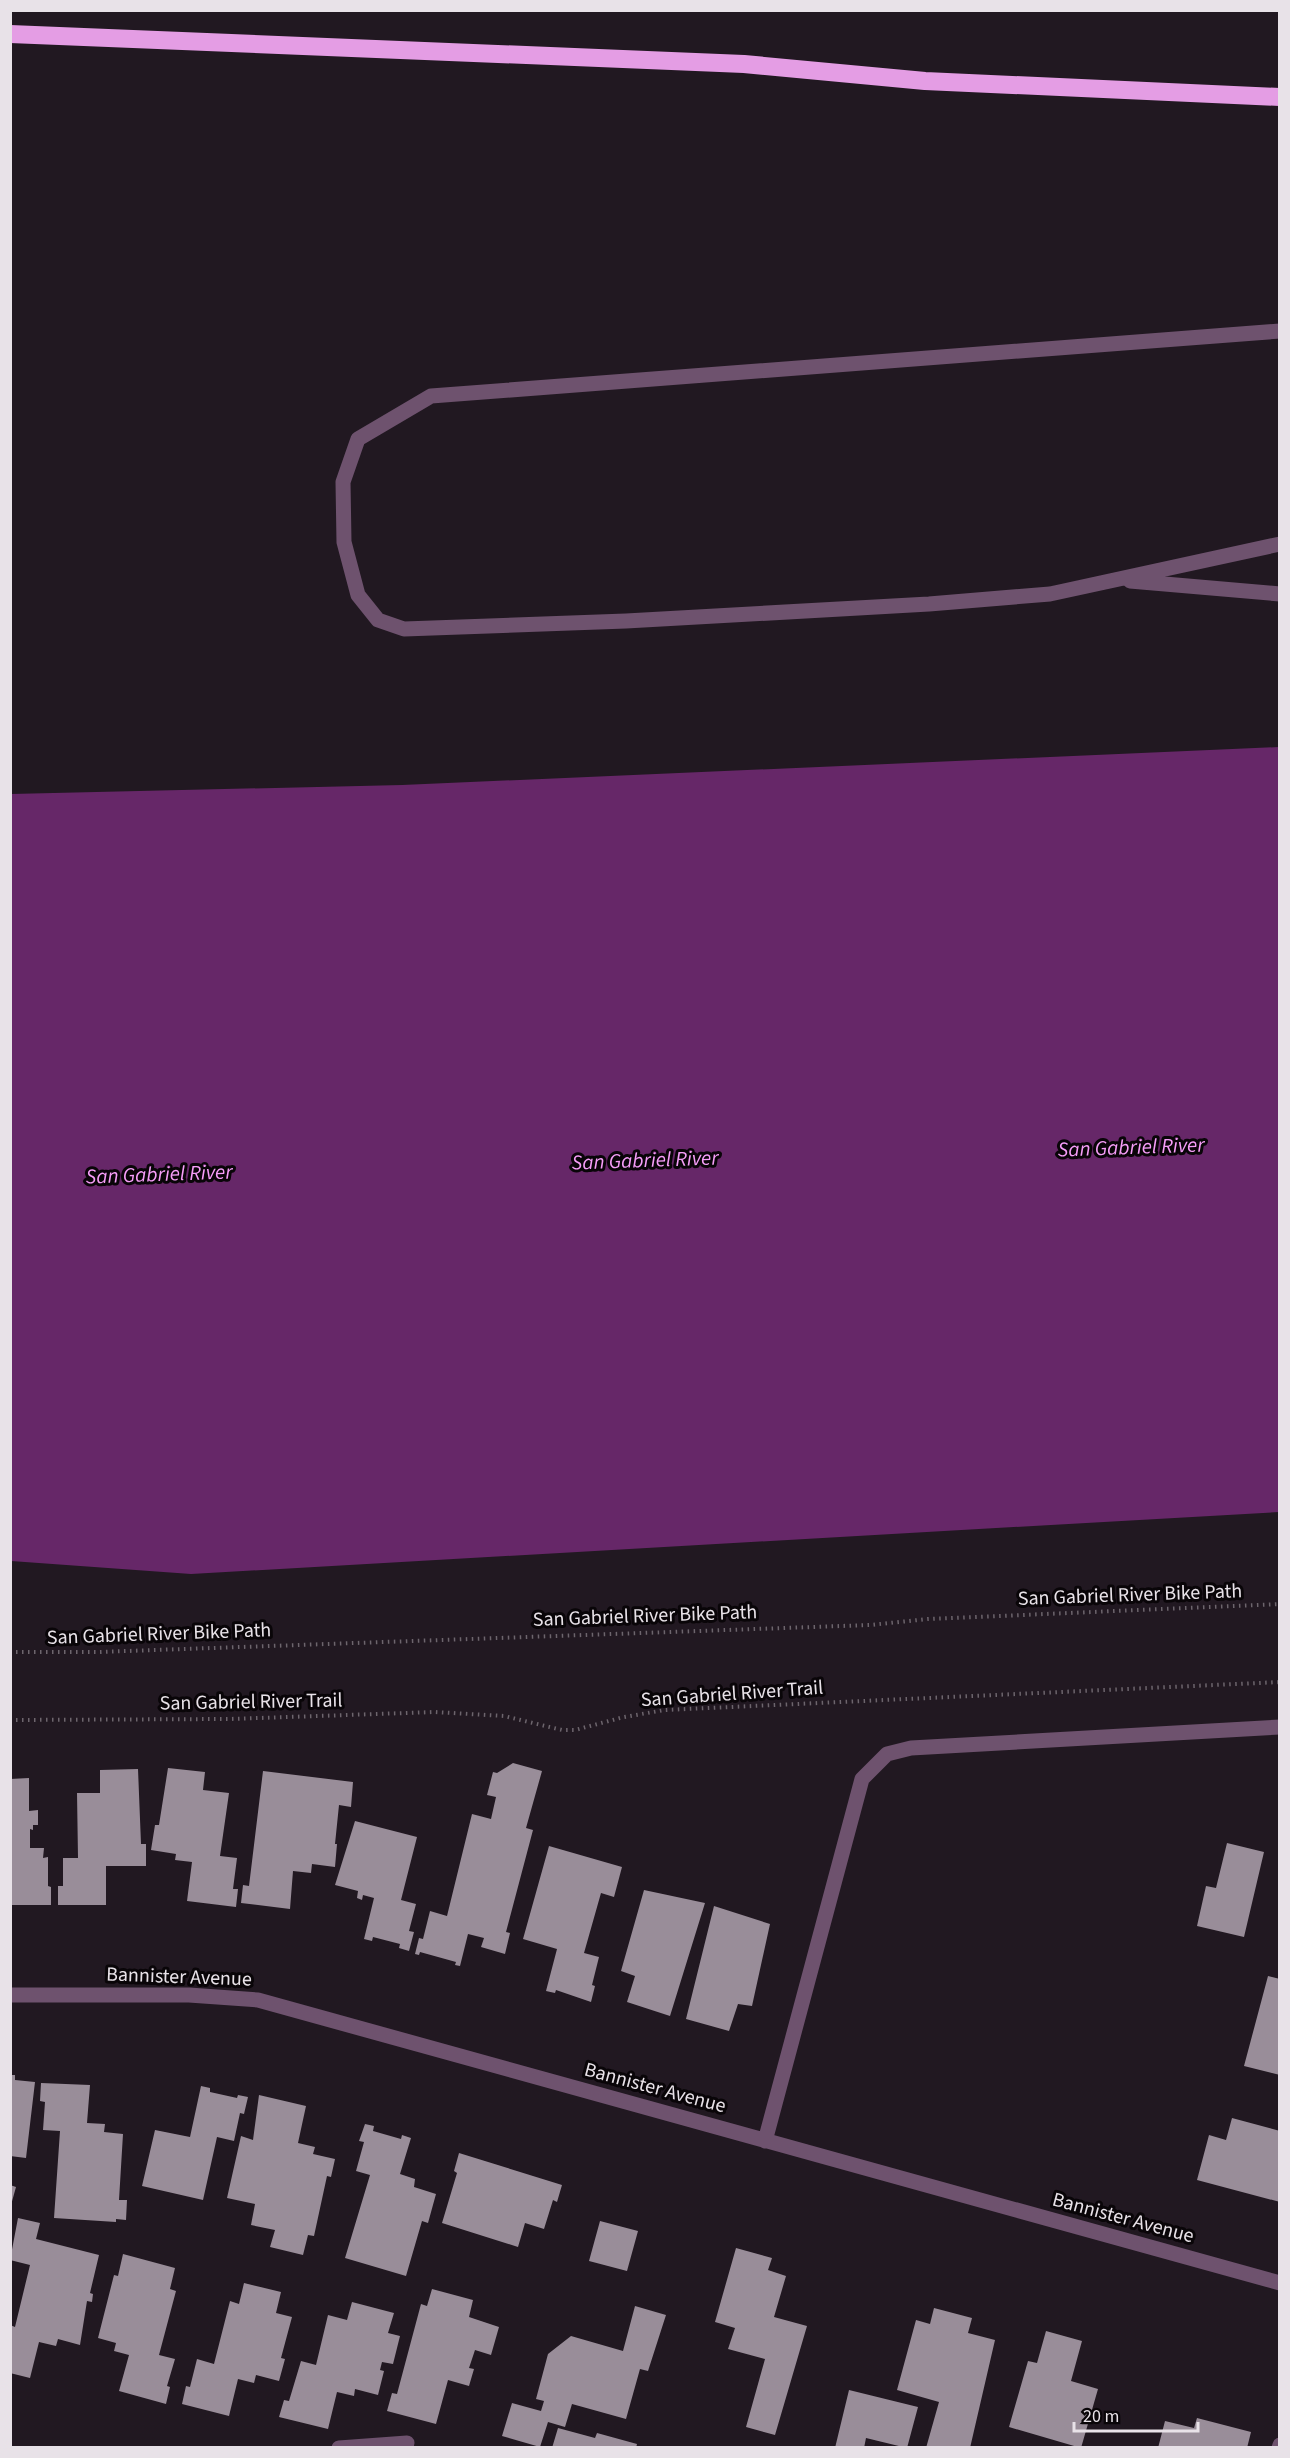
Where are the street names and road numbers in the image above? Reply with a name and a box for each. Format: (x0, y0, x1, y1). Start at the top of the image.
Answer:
street label: San Gabriel River Bike Path (1017, 1577, 1243, 1613)
street label: San Gabriel River Bike Path (532, 1598, 758, 1634)
street label: San Gabriel River Bike Path (46, 1616, 272, 1652)
street label: San Gabriel River Trail (640, 1674, 824, 1714)
street label: San Gabriel River Trail (159, 1686, 343, 1718)
street label: Bannister Avenue (106, 1960, 252, 1994)
street label: Bannister Avenue (581, 2056, 729, 2120)
street label: Bannister Avenue (1049, 2186, 1197, 2250)

